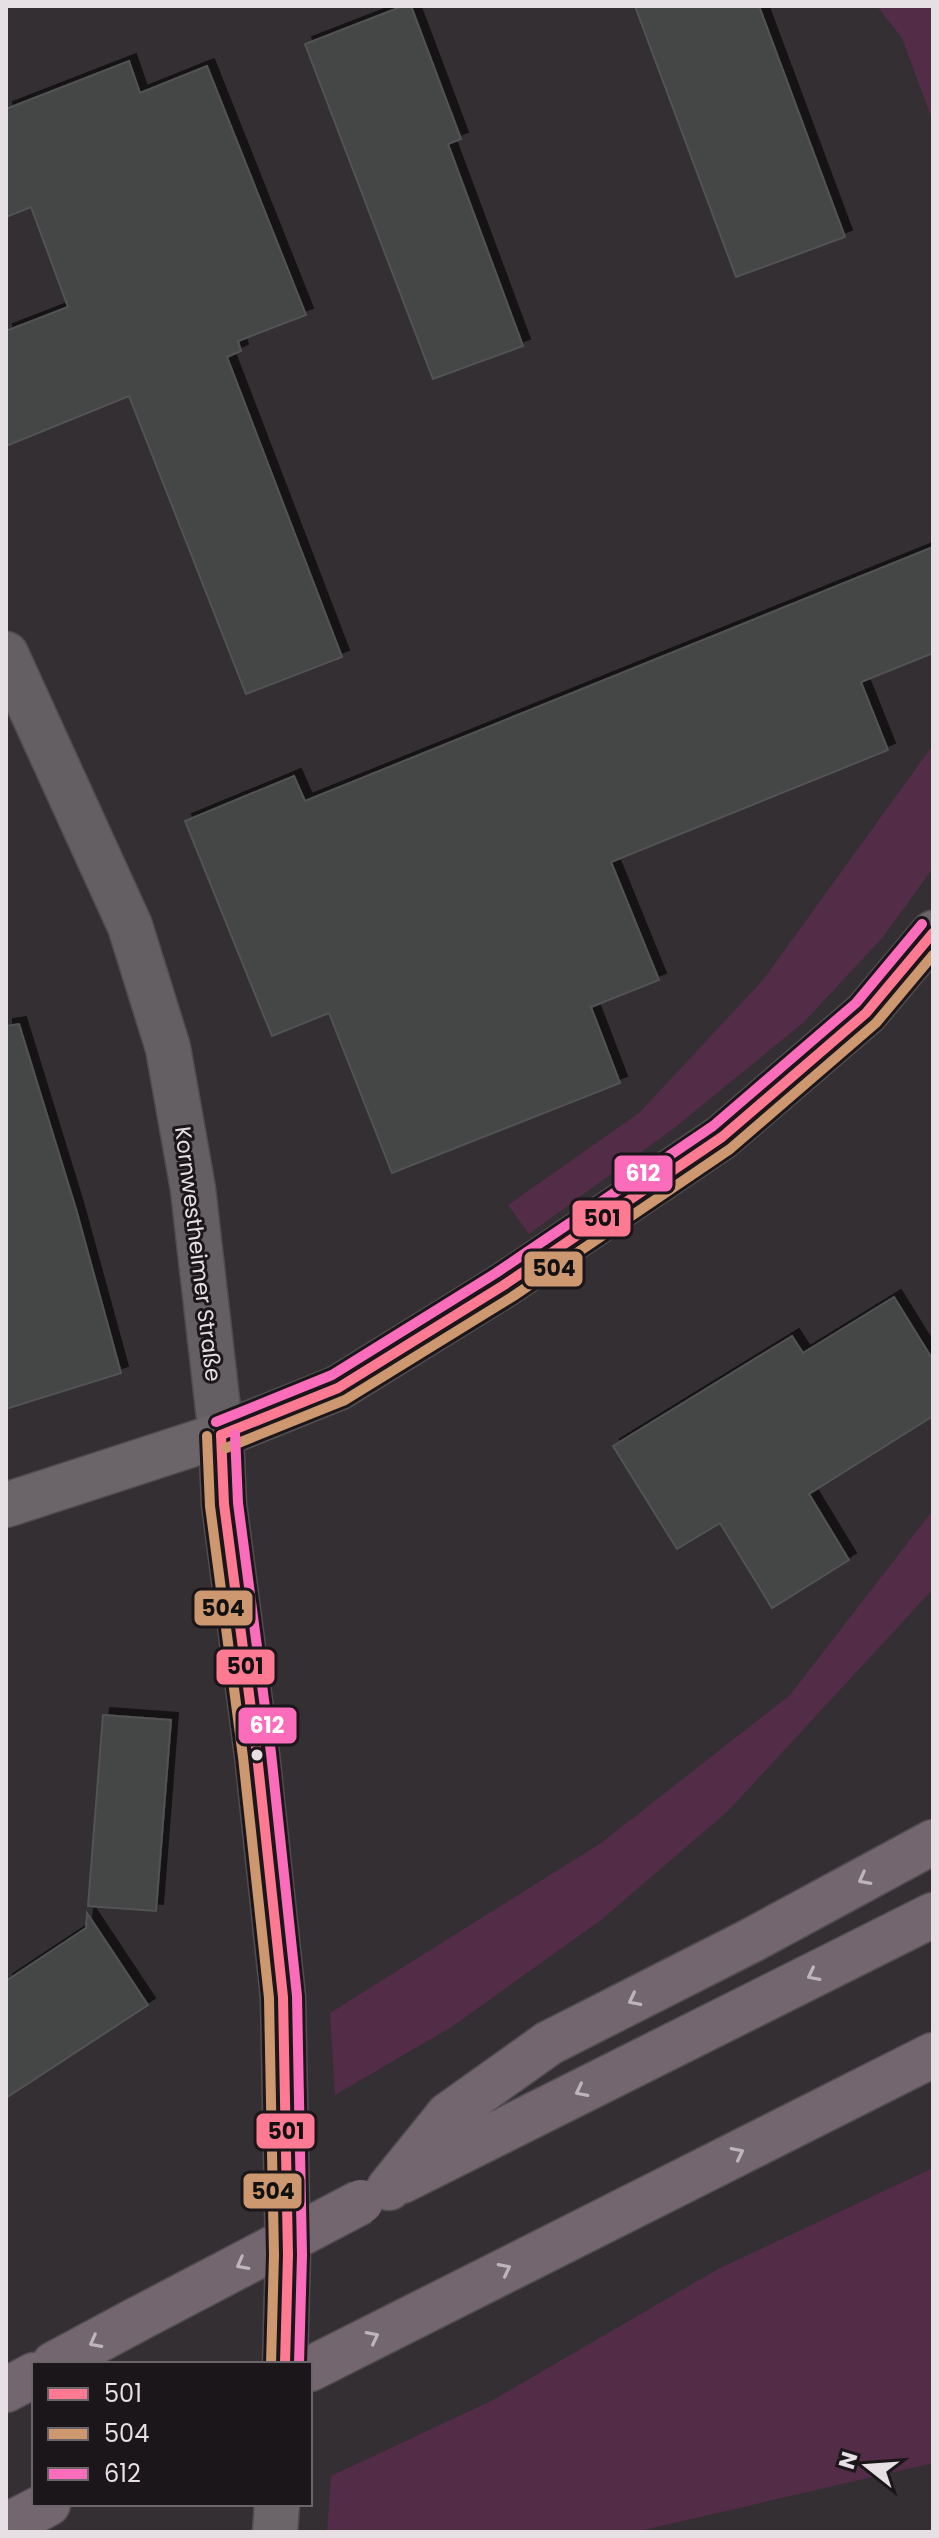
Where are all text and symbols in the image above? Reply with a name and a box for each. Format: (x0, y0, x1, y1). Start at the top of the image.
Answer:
street label: Kornwestheimer Straße (167, 1125, 229, 1383)
line badge: 612 (613, 1154, 674, 1193)
text: 612 (626, 1158, 660, 1189)
line badge: 501 (571, 1199, 632, 1238)
text: 501 (584, 1203, 620, 1234)
line badge: 504 (523, 1250, 584, 1288)
text: 504 (532, 1253, 576, 1284)
line badge: 504 (193, 1589, 254, 1627)
text: 504 (201, 1593, 245, 1624)
line badge: 501 (215, 1648, 276, 1686)
text: 501 (227, 1651, 263, 1682)
line badge: 612 (237, 1706, 298, 1745)
text: 612 (250, 1710, 284, 1741)
unlabelled marker (249, 1747, 265, 1763)
one-way arrow (858, 1869, 873, 1884)
one-way arrow (807, 1965, 822, 1981)
one-way arrow (628, 1990, 643, 2005)
one-way arrow (574, 2081, 589, 2097)
line badge: 501 (255, 2112, 316, 2150)
text: 501 (268, 2116, 304, 2147)
one-way arrow (729, 2147, 744, 2162)
line badge: 504 (242, 2172, 303, 2210)
text: 504 (251, 2176, 295, 2207)
one-way arrow (235, 2255, 250, 2270)
one-way arrow (497, 2264, 512, 2279)
one-way arrow (364, 2331, 379, 2346)
one-way arrow (89, 2332, 104, 2348)
legend (32, 2362, 312, 2506)
text: 501 (104, 2377, 142, 2410)
text: 504 (104, 2417, 149, 2450)
north arrow (827, 2426, 907, 2506)
text: N (831, 2448, 866, 2473)
text: 612 (104, 2457, 141, 2490)

